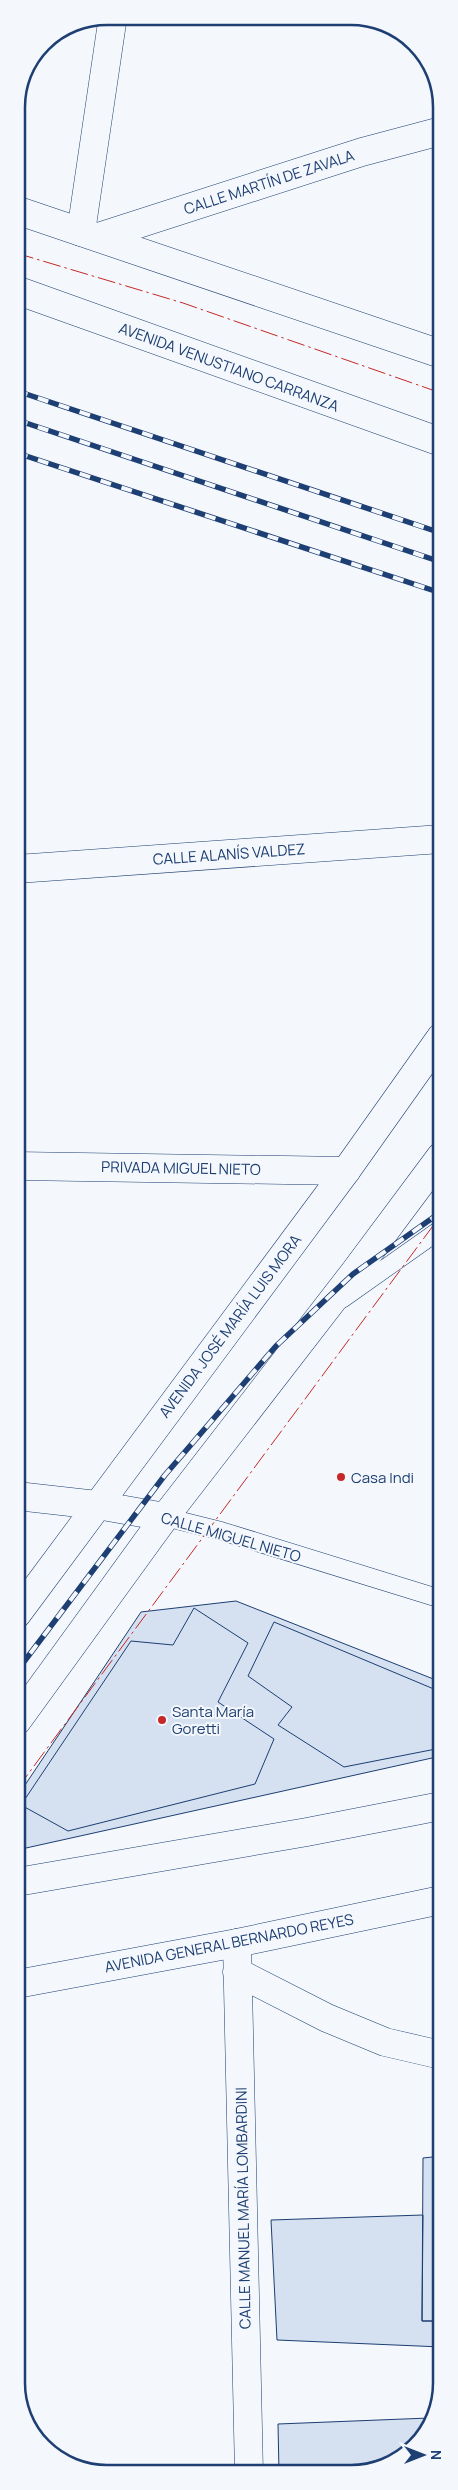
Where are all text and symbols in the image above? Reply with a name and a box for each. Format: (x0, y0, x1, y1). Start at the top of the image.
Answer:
street label: CALLE MARTÍN DE ZAVALA (181, 144, 357, 219)
street label: AVENIDA VENUSTIANO CARRANZA (116, 317, 342, 417)
street label: CALLE ALANÍS VALDEZ (152, 838, 306, 870)
street label: PRIVADA MIGUEL NIETO (101, 1156, 261, 1180)
street label: AVENIDA JOSÉ MARÍA LUIS MORA (154, 1230, 306, 1422)
place label: Casa Indi (351, 1467, 414, 1488)
marker: Casa Indi (335, 1471, 347, 1483)
street label: CALLE MIGUEL NIETO (159, 1507, 304, 1567)
place label: Santa María Goretti (172, 1701, 254, 1739)
marker: Santa María Goretti (156, 1714, 168, 1726)
street label: AVENIDA GENERAL BERNARDO REYES (103, 1909, 355, 1977)
street label: CALLE MANUEL MARÍA LOMBARDINI (230, 2087, 256, 2329)
north arrow (398, 2430, 448, 2480)
text: N (427, 2450, 446, 2460)

